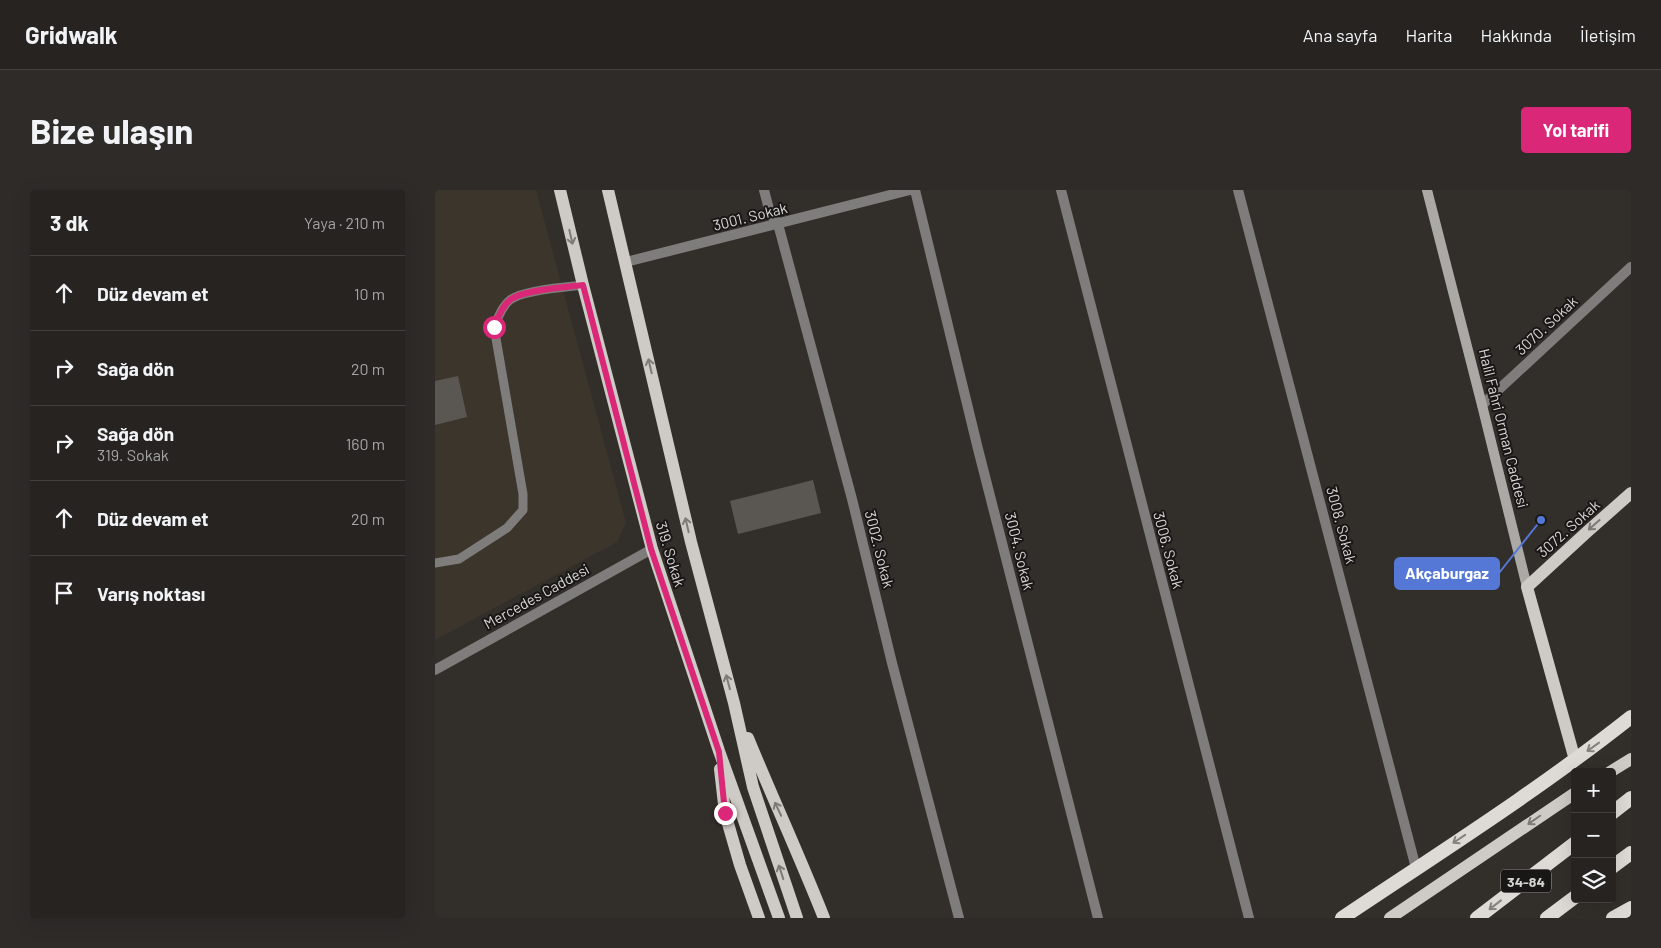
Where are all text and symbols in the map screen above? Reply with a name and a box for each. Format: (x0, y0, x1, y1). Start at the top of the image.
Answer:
text: Gridwalk (25, 20, 118, 49)
text: Ana sayfa (1303, 24, 1377, 46)
text: Harita (1405, 24, 1453, 46)
text: Hakkında (1481, 24, 1552, 46)
text: İletişim (1580, 24, 1636, 46)
button: Yol tarifi (1521, 107, 1631, 153)
text: Bize ulaşın (30, 109, 193, 151)
street label: 3001. Sokak (711, 198, 790, 234)
text: 3 dk (50, 210, 89, 235)
text: Yaya · 210 m (304, 213, 385, 232)
one-way arrow (567, 229, 576, 245)
icon: ahead (50, 279, 78, 307)
text: Düz devam et (97, 282, 209, 305)
text: 10 m (354, 284, 385, 303)
street label: 3070. Sokak (1511, 291, 1581, 358)
route start (483, 316, 506, 339)
street label: Halil Fahri Orman Caddesi (1476, 347, 1532, 509)
icon: right (50, 354, 78, 382)
text: Sağa dön (97, 357, 174, 380)
text: 20 m (351, 359, 385, 378)
one-way arrow (645, 359, 654, 375)
text: Sağa dön (97, 422, 174, 445)
icon: right (50, 429, 78, 457)
text: 160 m (346, 434, 385, 453)
text: 319. Sokak (97, 445, 169, 464)
street label: 3008. Sokak (1323, 484, 1361, 566)
street label: 3072. Sokak (1533, 495, 1603, 561)
icon: ahead (50, 504, 78, 532)
text: Düz devam et (97, 507, 209, 530)
street label: 3002. Sokak (862, 508, 898, 590)
text: 20 m (351, 509, 385, 528)
street label: 3006. Sokak (1150, 509, 1188, 591)
street label: 3004. Sokak (1002, 510, 1038, 592)
one-way arrow (682, 517, 691, 533)
street label: 319. Sokak (653, 519, 690, 589)
one-way arrow (1588, 519, 1601, 530)
callout: Akçaburgaz (1395, 558, 1499, 589)
street label: Mercedes Caddesi (480, 560, 592, 632)
text: Akçaburgaz (1405, 563, 1489, 582)
icon: arrive (50, 579, 78, 607)
text: Varış noktası (97, 582, 205, 605)
one-way arrow (723, 674, 732, 690)
one-way arrow (1586, 742, 1600, 752)
map controls (1571, 768, 1616, 903)
button: + (1571, 768, 1616, 813)
route end (714, 802, 737, 825)
one-way arrow (772, 802, 782, 817)
button: − (1571, 813, 1616, 858)
one-way arrow (1527, 815, 1541, 825)
one-way arrow (1452, 834, 1466, 844)
button: layers (1571, 858, 1616, 903)
one-way arrow (776, 864, 786, 880)
road number: 34-84 (1501, 869, 1551, 892)
one-way arrow (1488, 899, 1501, 910)

